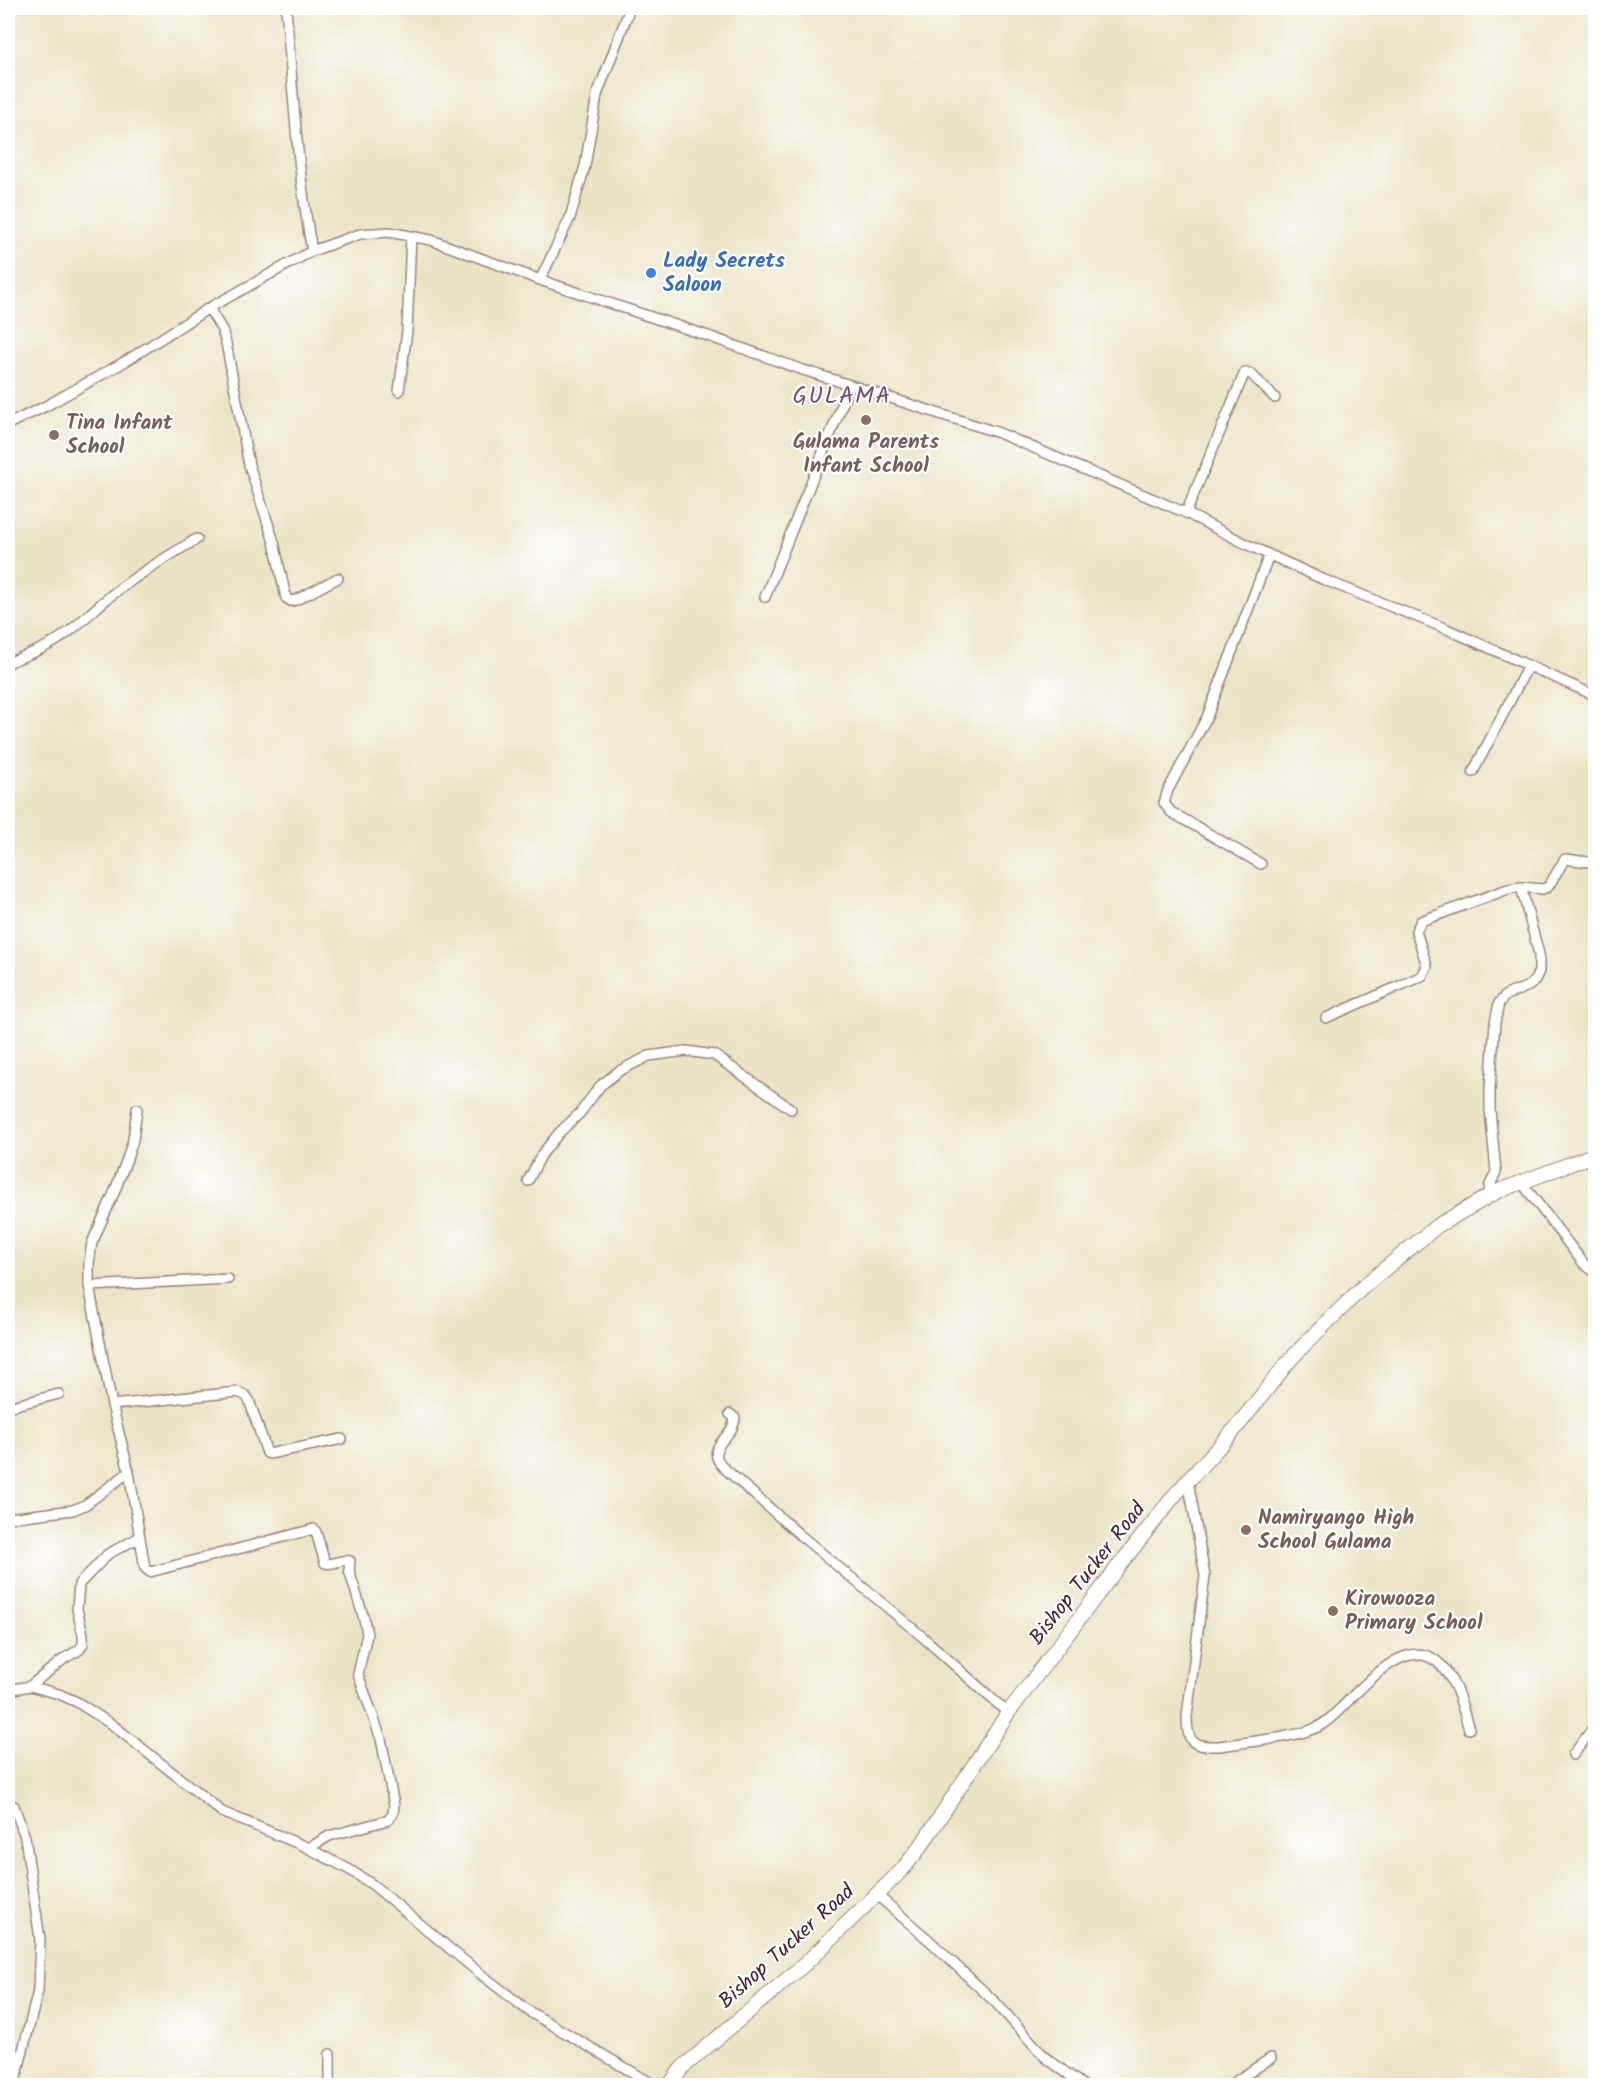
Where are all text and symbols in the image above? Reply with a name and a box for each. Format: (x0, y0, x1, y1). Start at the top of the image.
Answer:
place label: Lady Secrets Saloon (663, 245, 785, 302)
marker: Lady Secrets Saloon (644, 266, 658, 280)
district label: GULAMA (792, 377, 892, 416)
place label: Tina Infant School (66, 407, 173, 464)
marker: Gulama Parents Infant School (859, 413, 873, 427)
place label: Gulama Parents Infant School (793, 426, 939, 483)
marker: Tina Infant School (47, 428, 61, 442)
street label: Bishop Tucker Road (1021, 1495, 1155, 1653)
place label: Namiryango High School Gulama (1258, 1502, 1414, 1559)
marker: Namiryango High School Gulama (1239, 1523, 1253, 1537)
place label: Kirowooza Primary School (1345, 1583, 1483, 1640)
marker: Kirowooza Primary School (1326, 1604, 1340, 1618)
street label: Bishop Tucker Road (711, 1876, 863, 2017)

